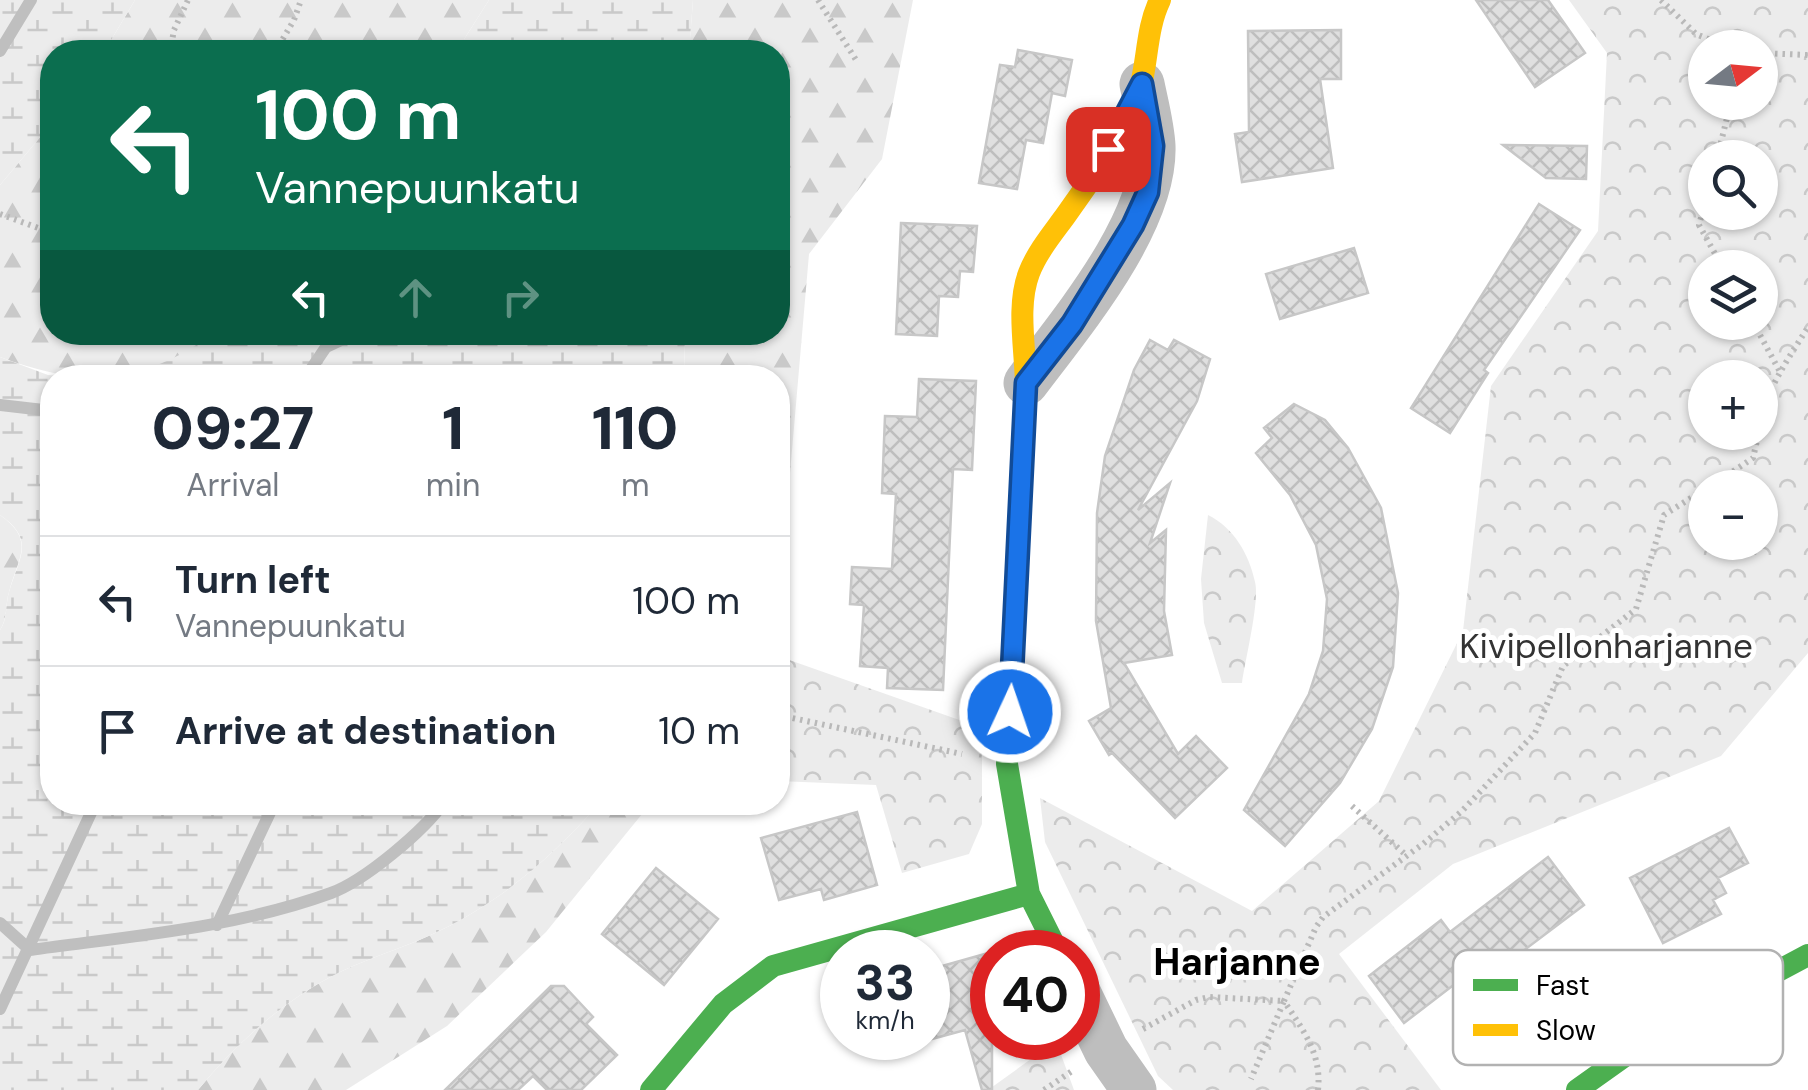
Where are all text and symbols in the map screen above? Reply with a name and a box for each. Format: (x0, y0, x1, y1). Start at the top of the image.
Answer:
north arrow (1688, 30, 1778, 120)
map controls (1688, 30, 1778, 560)
text: 100 m (255, 70, 461, 161)
icon: left (90, 80, 220, 210)
pin (1066, 107, 1151, 192)
icon: arrive (1081, 122, 1136, 177)
button: search (1688, 140, 1778, 230)
text: Vannepuunkatu (255, 158, 580, 217)
button: layers (1688, 250, 1778, 340)
icon: left (283, 270, 338, 325)
icon: ahead (388, 270, 443, 325)
icon: right (493, 270, 548, 325)
button: + (1688, 360, 1778, 450)
text: 09:27 (152, 389, 314, 468)
text: 1 (442, 389, 464, 468)
text: 110 (592, 389, 678, 468)
text: Arrival (186, 464, 279, 506)
text: min (426, 464, 480, 506)
text: m (621, 464, 649, 506)
button: − (1688, 470, 1778, 560)
text: Turn left (175, 555, 331, 605)
icon: left (90, 574, 145, 629)
text: 100 m (632, 576, 740, 626)
text: Vannepuunkatu (175, 605, 406, 647)
park label: Kivipellonharjanne (1459, 623, 1753, 669)
position arrow (958, 660, 1062, 764)
icon: arrive (90, 704, 145, 759)
text: Arrive at destination (175, 706, 557, 756)
text: 10 m (658, 706, 740, 756)
speed limit sign: 40 (970, 930, 1100, 1060)
district label: Harjanne (1153, 937, 1321, 987)
text: 33 (855, 950, 915, 1016)
legend (1453, 950, 1783, 1065)
text: Fast (1536, 967, 1590, 1004)
text: km/h (855, 1004, 915, 1037)
text: Slow (1536, 1012, 1596, 1049)

